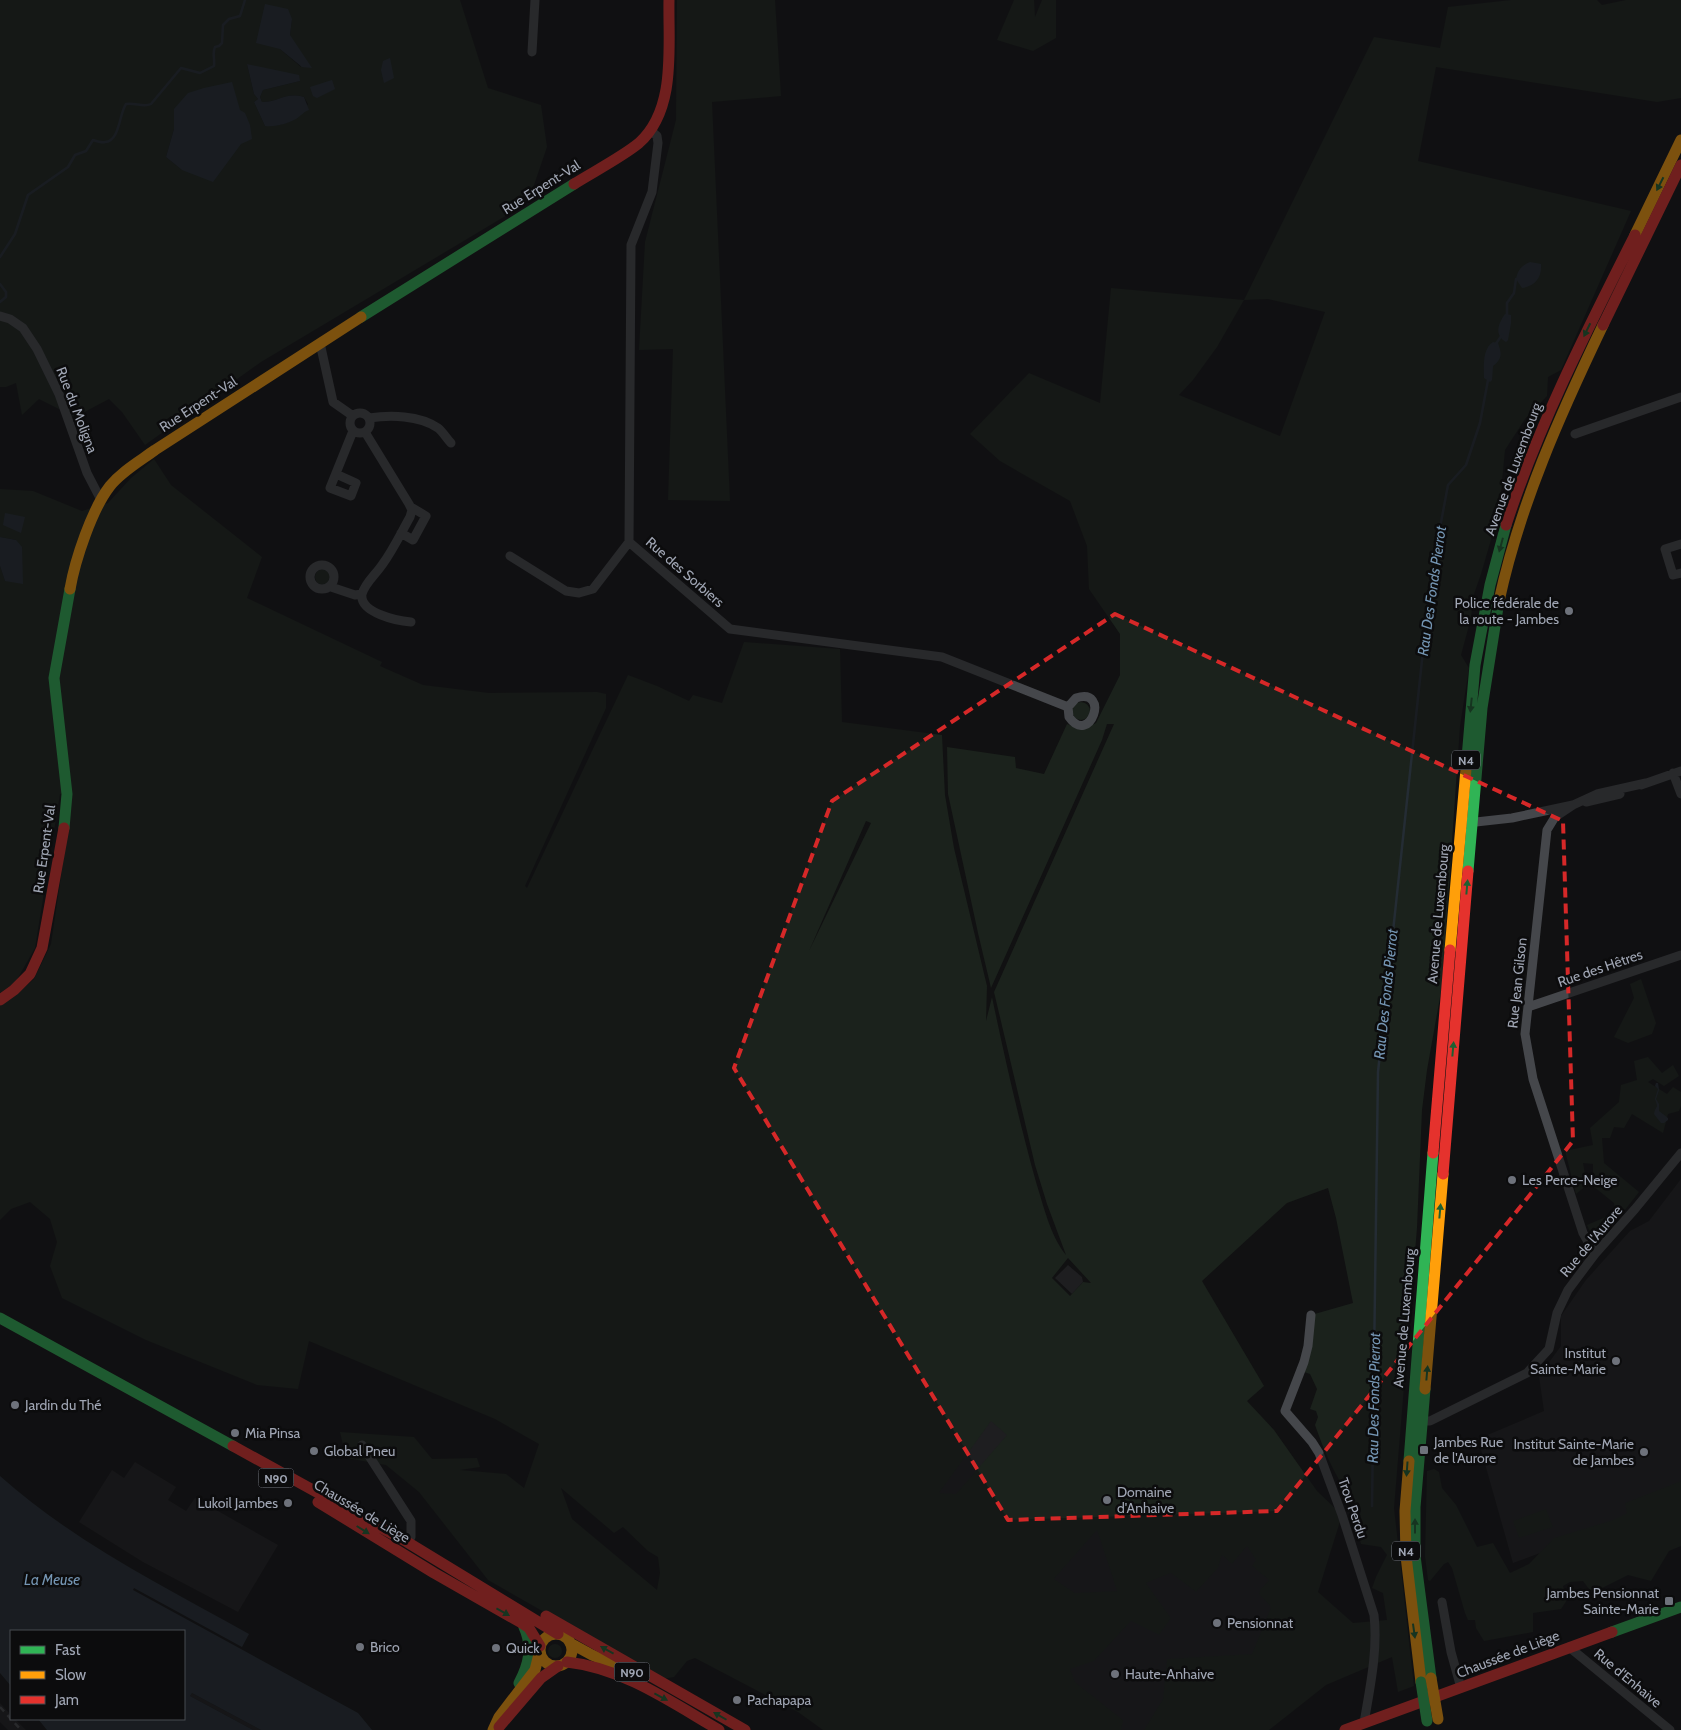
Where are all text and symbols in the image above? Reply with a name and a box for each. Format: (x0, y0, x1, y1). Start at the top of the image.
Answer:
street label: Rue Erpent-Val (498, 155, 584, 218)
one-way arrow (1655, 177, 1663, 191)
one-way arrow (1583, 323, 1591, 337)
street label: Rue du Moligna (52, 364, 102, 456)
street label: Rue Erpent-Val (156, 372, 241, 436)
street label: Avenue de Luxembourg (1481, 399, 1546, 538)
water label: Rau Des Fonds Pierrot (1414, 524, 1450, 657)
street label: Rue des Sorbiers (642, 533, 728, 611)
one-way arrow (1496, 538, 1504, 553)
place label: Police fédérale de la route - Jambes (1454, 594, 1559, 628)
marker: Police fédérale de la route - Jambes (1563, 605, 1575, 617)
one-way arrow (1467, 697, 1475, 713)
road number: N4 (1452, 750, 1480, 770)
street label: Rue Erpent-Val (29, 803, 59, 894)
street label: Avenue de Luxembourg (1423, 843, 1453, 984)
one-way arrow (1463, 879, 1471, 895)
water label: Rau Des Fonds Pierrot (1370, 927, 1402, 1060)
street label: Rue Jean Gilson (1503, 937, 1531, 1029)
street label: Rue des Hêtres (1555, 945, 1645, 991)
one-way arrow (1450, 1041, 1458, 1057)
place label: Les Perce-Neige (1522, 1171, 1618, 1189)
marker: Les Perce-Neige (1506, 1174, 1518, 1186)
street label: Rue de l'Aurore (1556, 1201, 1626, 1281)
one-way arrow (1436, 1203, 1444, 1219)
street label: Avenue de Luxembourg (1389, 1247, 1419, 1388)
water label: Rau Des Fonds Pierrot (1364, 1332, 1384, 1464)
place label: Institut Sainte-Marie (1530, 1344, 1606, 1378)
marker: Institut Sainte-Marie (1610, 1355, 1622, 1367)
one-way arrow (1423, 1365, 1431, 1381)
place label: Jardin du Thé (24, 1396, 102, 1414)
marker: Jardin du Thé (9, 1399, 21, 1411)
place label: Mia Pinsa (245, 1424, 301, 1442)
marker: Mia Pinsa (229, 1427, 241, 1439)
place label: Jambes Rue de l'Aurore (1433, 1433, 1503, 1467)
place label: Institut Sainte-Marie de Jambes (1513, 1435, 1634, 1469)
place label: Global Pneu (324, 1442, 395, 1460)
marker: Jambes Rue de l'Aurore (1418, 1444, 1430, 1456)
marker: Global Pneu (308, 1445, 320, 1457)
marker: Institut Sainte-Marie de Jambes (1638, 1446, 1650, 1458)
one-way arrow (1403, 1461, 1411, 1477)
road number: N90 (258, 1469, 294, 1488)
street label: Chaussée de Liège (311, 1475, 413, 1547)
street label: Trou Perdu (1334, 1475, 1372, 1541)
place label: Domaine d'Anhaive (1117, 1483, 1174, 1517)
place label: Lukoil Jambes (198, 1494, 278, 1512)
marker: Domaine d'Anhaive (1101, 1494, 1113, 1506)
marker: Lukoil Jambes (282, 1497, 294, 1509)
one-way arrow (1411, 1517, 1419, 1533)
one-way arrow (357, 1525, 370, 1534)
road number: N4 (1392, 1542, 1420, 1560)
water label: La Meuse (24, 1571, 80, 1589)
place label: Jambes Pensionnat Sainte-Marie (1545, 1584, 1659, 1618)
marker: Jambes Pensionnat Sainte-Marie (1663, 1595, 1675, 1607)
one-way arrow (496, 1608, 511, 1616)
place label: Pensionnat (1227, 1614, 1294, 1632)
marker: Pensionnat (1211, 1617, 1223, 1629)
one-way arrow (1410, 1623, 1418, 1639)
street label: Chaussée de Liège (1454, 1626, 1562, 1682)
legend (10, 1630, 185, 1720)
place label: Brico (370, 1638, 400, 1656)
place label: Quick (506, 1639, 540, 1657)
text: Fast (55, 1641, 80, 1659)
marker: Brico (354, 1641, 366, 1653)
marker: Quick (490, 1642, 502, 1654)
street label: Rue d'Enhaive (1591, 1645, 1665, 1711)
one-way arrow (600, 1646, 614, 1655)
road number: N90 (614, 1662, 650, 1681)
place label: Haute-Anhaive (1125, 1665, 1214, 1683)
text: Slow (55, 1666, 86, 1684)
marker: Haute-Anhaive (1109, 1668, 1121, 1680)
text: Jam (54, 1691, 79, 1709)
place label: Pachapapa (747, 1691, 812, 1709)
one-way arrow (653, 1693, 668, 1701)
marker: Pachapapa (731, 1694, 743, 1706)
one-way arrow (713, 1711, 727, 1720)

